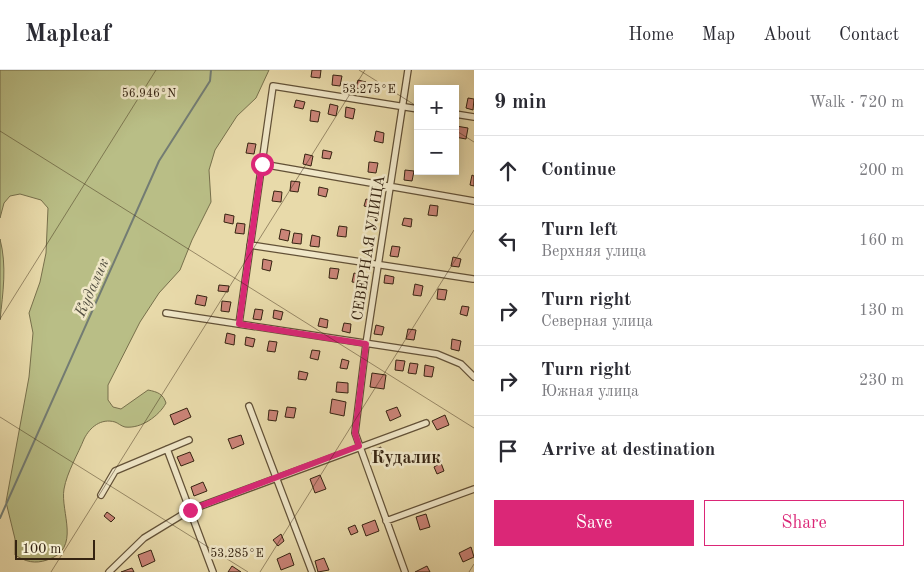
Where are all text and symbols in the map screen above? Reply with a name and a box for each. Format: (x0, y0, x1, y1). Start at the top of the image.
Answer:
text: Mapleaf (25, 23, 111, 47)
text: Home (628, 26, 674, 44)
text: Map (702, 26, 735, 44)
text: About (763, 26, 811, 44)
text: Contact (839, 26, 899, 44)
text: 53.275°E (342, 83, 396, 96)
map controls (414, 85, 459, 175)
button: + (414, 85, 459, 130)
text: 56.946°N (122, 87, 176, 100)
text: 9 min (494, 92, 547, 113)
text: Walk · 720 m (809, 95, 904, 111)
button: − (414, 130, 459, 175)
route start (251, 153, 274, 176)
icon: ahead (494, 157, 522, 185)
text: Continue (541, 161, 616, 180)
text: 200 m (859, 163, 904, 179)
street label: СЕВЕРНАЯ УЛИЦА (351, 174, 388, 322)
text: Turn left (541, 221, 618, 240)
icon: left (494, 227, 522, 255)
text: 160 m (859, 233, 904, 249)
text: Верхняя улица (541, 244, 646, 260)
water label: Кудалик (72, 256, 113, 320)
text: Turn right (541, 291, 631, 310)
icon: right (494, 297, 522, 325)
text: 130 m (859, 303, 904, 319)
text: Северная улица (541, 314, 653, 330)
text: Turn right (541, 361, 631, 380)
icon: right (494, 367, 522, 395)
text: 230 m (859, 373, 904, 389)
text: Южная улица (541, 384, 639, 400)
icon: arrive (494, 437, 522, 465)
text: Arrive at destination (541, 441, 715, 460)
district label: Кудалик (371, 449, 441, 467)
route end (179, 499, 202, 522)
button: Save (494, 500, 694, 546)
button: Share (704, 500, 904, 546)
scale bar (15, 537, 95, 560)
text: 100 m (22, 542, 61, 556)
text: 53.285°E (210, 547, 264, 560)

